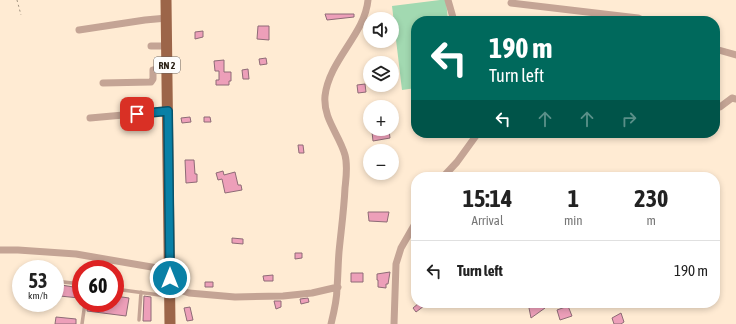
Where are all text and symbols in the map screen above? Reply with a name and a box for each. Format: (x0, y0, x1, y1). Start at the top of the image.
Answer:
map controls (363, 12, 399, 180)
button: sound (363, 12, 399, 48)
icon: left (423, 32, 475, 84)
text: 190 m (489, 32, 552, 64)
button: layers (363, 56, 399, 92)
road number: RN 2 (154, 57, 180, 73)
text: Turn left (489, 65, 544, 86)
pin (120, 97, 154, 131)
button: + (363, 100, 399, 136)
icon: arrive (126, 103, 148, 125)
icon: left (492, 108, 514, 130)
icon: ahead (534, 108, 556, 130)
icon: ahead (576, 108, 598, 130)
icon: right (618, 108, 640, 130)
button: − (363, 144, 399, 180)
text: 15:14 (463, 185, 512, 212)
text: 1 (568, 185, 579, 212)
text: 230 (634, 185, 668, 212)
text: Arrival (472, 213, 503, 228)
text: min (564, 213, 583, 228)
text: m (647, 213, 656, 228)
position arrow (149, 257, 191, 299)
speed limit sign: 60 (72, 260, 124, 312)
icon: left (423, 260, 445, 282)
text: Turn left (457, 262, 503, 279)
text: 190 m (674, 262, 708, 279)
text: 53 (29, 269, 47, 292)
text: km/h (28, 290, 48, 301)

